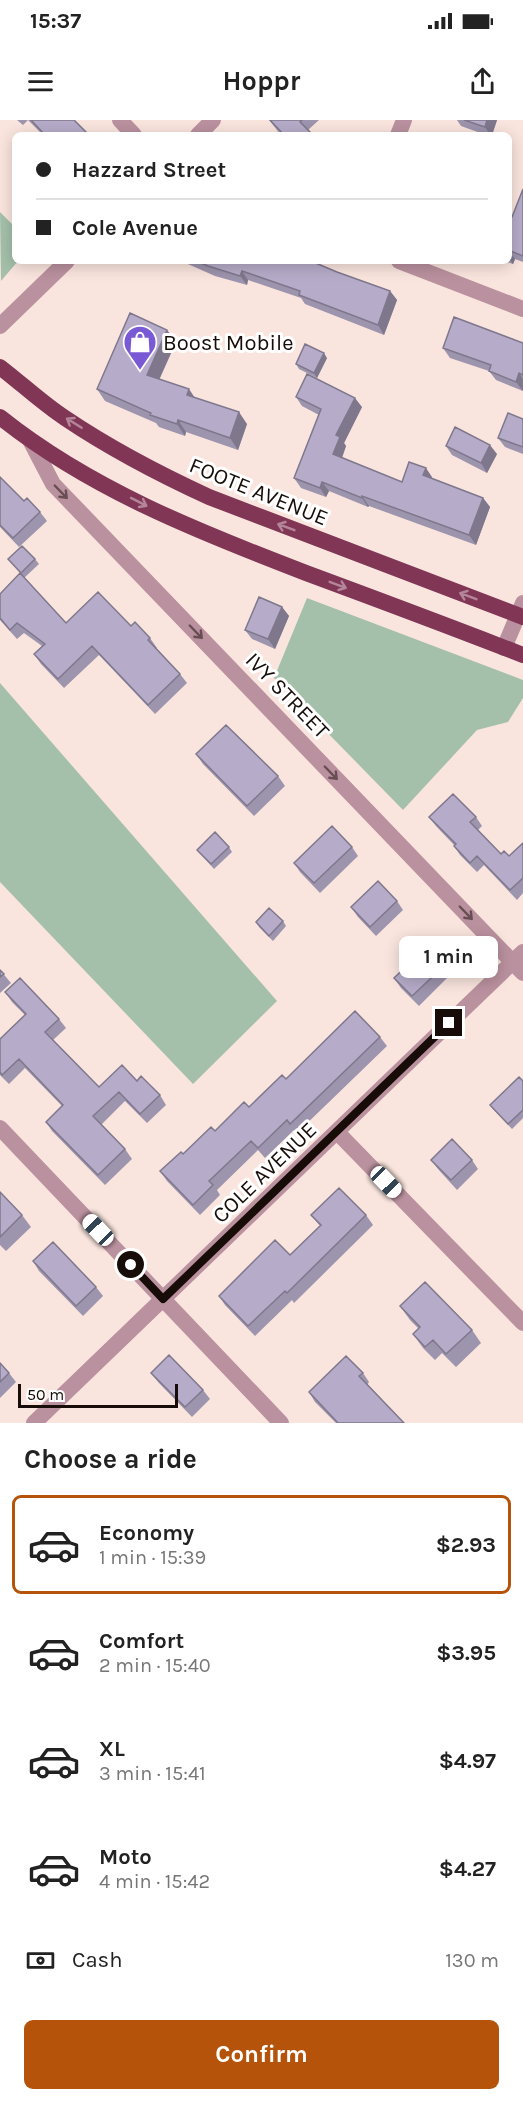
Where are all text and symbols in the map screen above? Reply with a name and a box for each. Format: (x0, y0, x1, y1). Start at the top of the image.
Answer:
text: 15:37 (30, 8, 81, 34)
icon: menu (24, 65, 57, 98)
text: Hoppr (223, 65, 300, 97)
icon: share (466, 65, 499, 98)
text: Hazzard Street (72, 157, 226, 183)
text: Cole Avenue (72, 215, 198, 241)
shop icon: Boost Mobile (122, 324, 158, 371)
place label: Boost Mobile (163, 330, 293, 356)
one-way arrow (65, 417, 82, 430)
street label: FOOTE AVENUE (186, 452, 332, 532)
one-way arrow (54, 484, 68, 499)
one-way arrow (129, 497, 147, 508)
one-way arrow (277, 520, 296, 531)
one-way arrow (328, 580, 347, 591)
one-way arrow (460, 590, 478, 601)
one-way arrow (189, 625, 203, 640)
street label: IVY STREET (240, 647, 335, 744)
one-way arrow (324, 765, 339, 780)
one-way arrow (459, 906, 474, 921)
callout: 1 min (400, 936, 498, 978)
text: 1 min (423, 945, 474, 968)
route end (435, 1009, 462, 1036)
street label: COLE AVENUE (207, 1117, 322, 1229)
car (367, 1163, 405, 1201)
car (79, 1211, 117, 1249)
route start (117, 1251, 144, 1278)
scale bar (18, 1381, 178, 1408)
text: 50 m (27, 1385, 64, 1404)
text: Choose a ride (24, 1443, 197, 1475)
icon: car (27, 1518, 81, 1572)
text: Economy (99, 1520, 194, 1546)
text: $2.93 (436, 1532, 496, 1558)
text: 1 min · 15:39 (99, 1546, 206, 1569)
icon: car (27, 1626, 81, 1680)
text: Comfort (99, 1628, 184, 1654)
text: $3.95 (436, 1640, 496, 1666)
text: 2 min · 15:40 (99, 1654, 211, 1677)
icon: car (27, 1734, 81, 1788)
text: XL (99, 1736, 125, 1762)
text: $4.97 (439, 1748, 496, 1774)
text: 3 min · 15:41 (99, 1762, 206, 1785)
icon: car (27, 1842, 81, 1896)
text: Moto (99, 1844, 152, 1870)
text: $4.27 (439, 1856, 496, 1882)
text: 4 min · 15:42 (99, 1870, 210, 1893)
icon: cash (24, 1944, 57, 1977)
text: Cash (72, 1947, 122, 1973)
text: 130 m (445, 1949, 499, 1972)
button: Confirm (24, 2020, 499, 2089)

